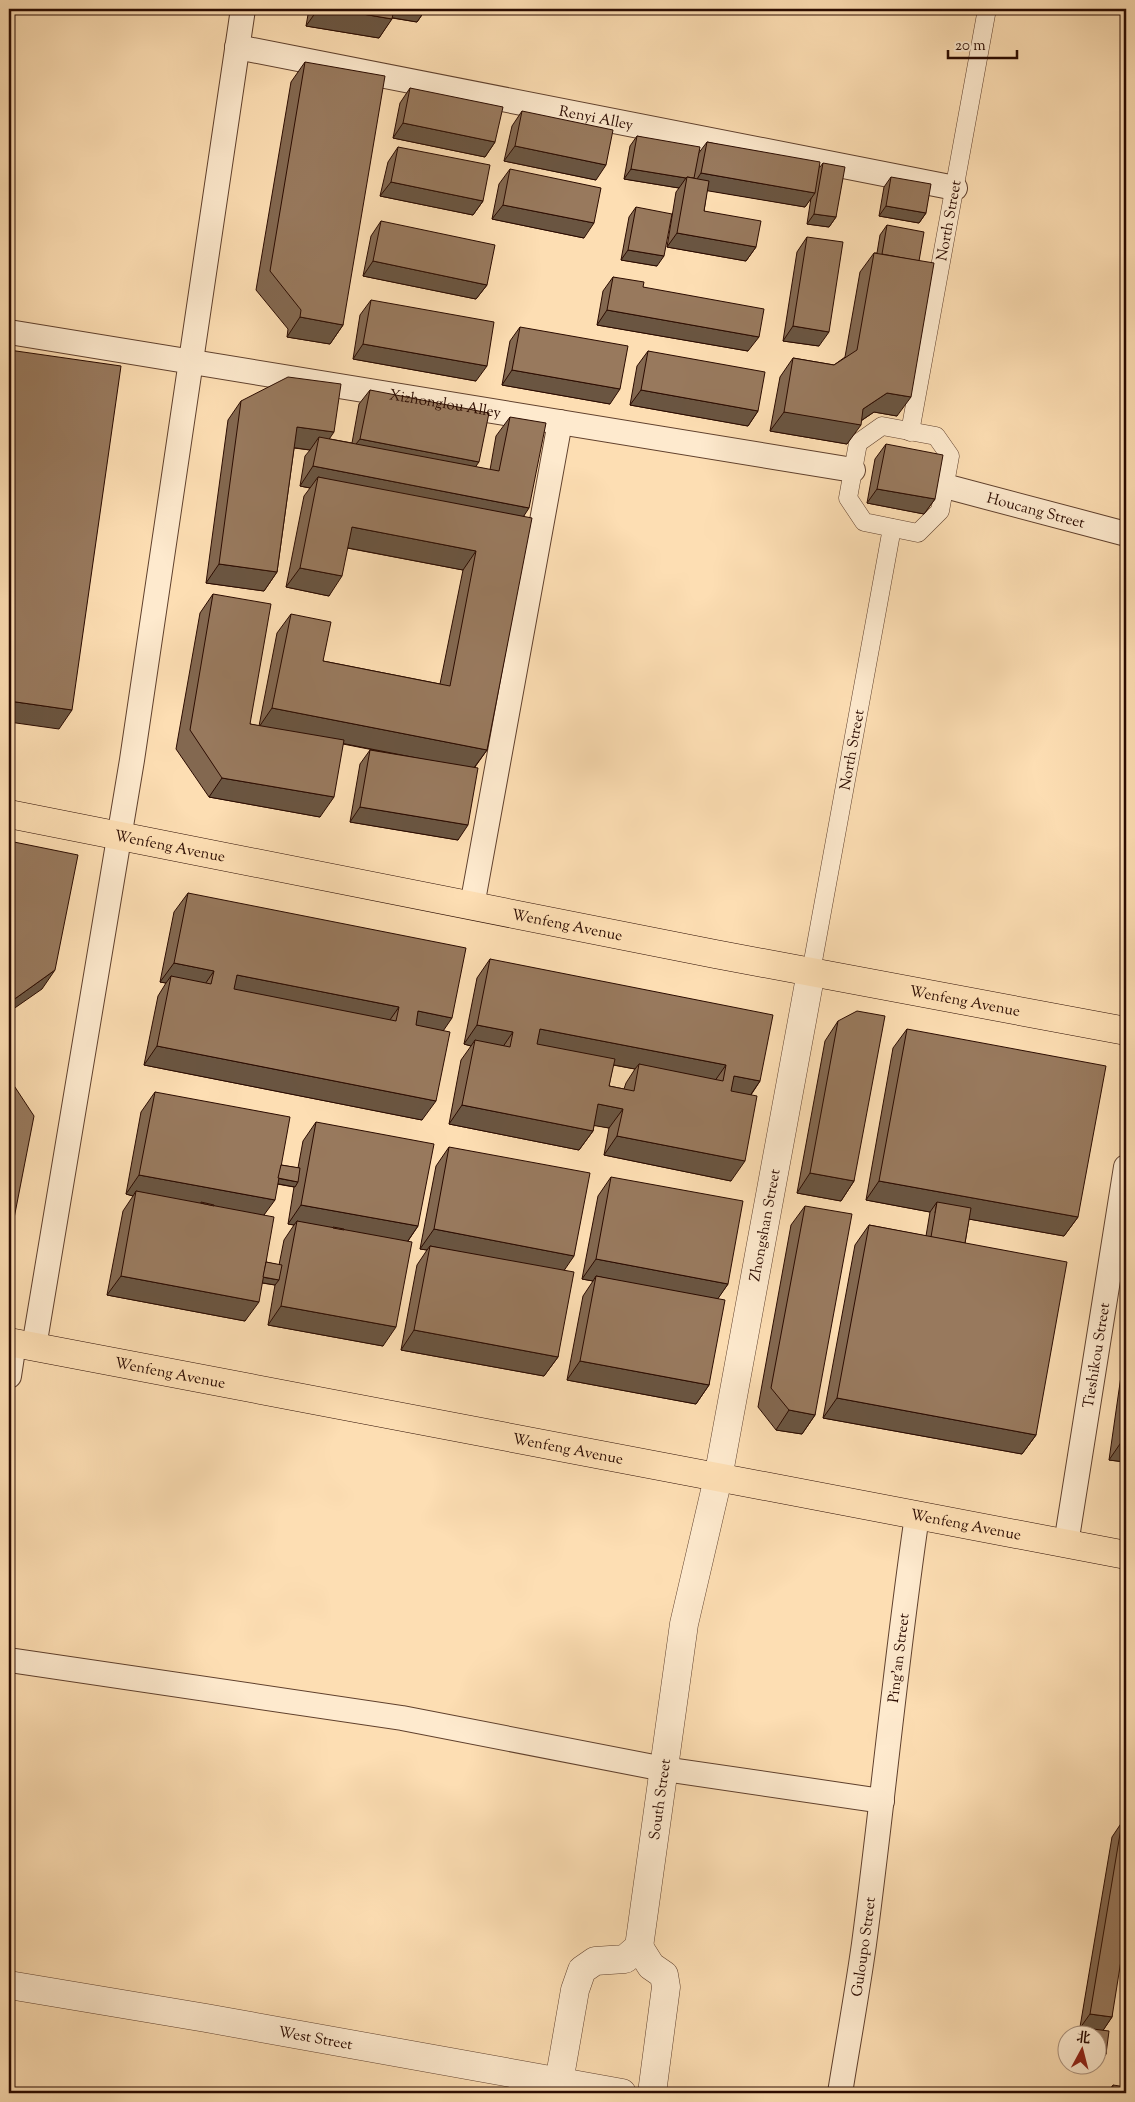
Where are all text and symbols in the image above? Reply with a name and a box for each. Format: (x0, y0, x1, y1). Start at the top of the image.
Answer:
scale bar (948, 28, 1016, 60)
text: 20 m (955, 36, 986, 57)
street label: Renyi Alley (557, 101, 635, 137)
street label: North Street (932, 179, 968, 263)
street label: Xizhonglou Alley (388, 385, 503, 424)
street label: Houcang Street (984, 489, 1087, 535)
street label: North Street (835, 708, 871, 792)
street label: Wenfeng Avenue (112, 826, 227, 869)
street label: Wenfeng Avenue (510, 905, 624, 947)
street label: Wenfeng Avenue (907, 982, 1022, 1023)
street label: Zhongshan Street (745, 1168, 787, 1283)
street label: Tieshikou Street (1079, 1301, 1116, 1410)
street label: Wenfeng Avenue (113, 1353, 227, 1395)
street label: Wenfeng Avenue (510, 1429, 625, 1471)
street label: Wenfeng Avenue (908, 1505, 1023, 1547)
street label: Ping'an Street (884, 1612, 916, 1704)
street label: South Street (645, 1758, 677, 1841)
street label: Guloupo Street (847, 1896, 882, 1998)
street label: West Street (276, 2022, 354, 2056)
north arrow (1058, 2024, 1108, 2074)
text: 北 (1075, 2028, 1092, 2050)

